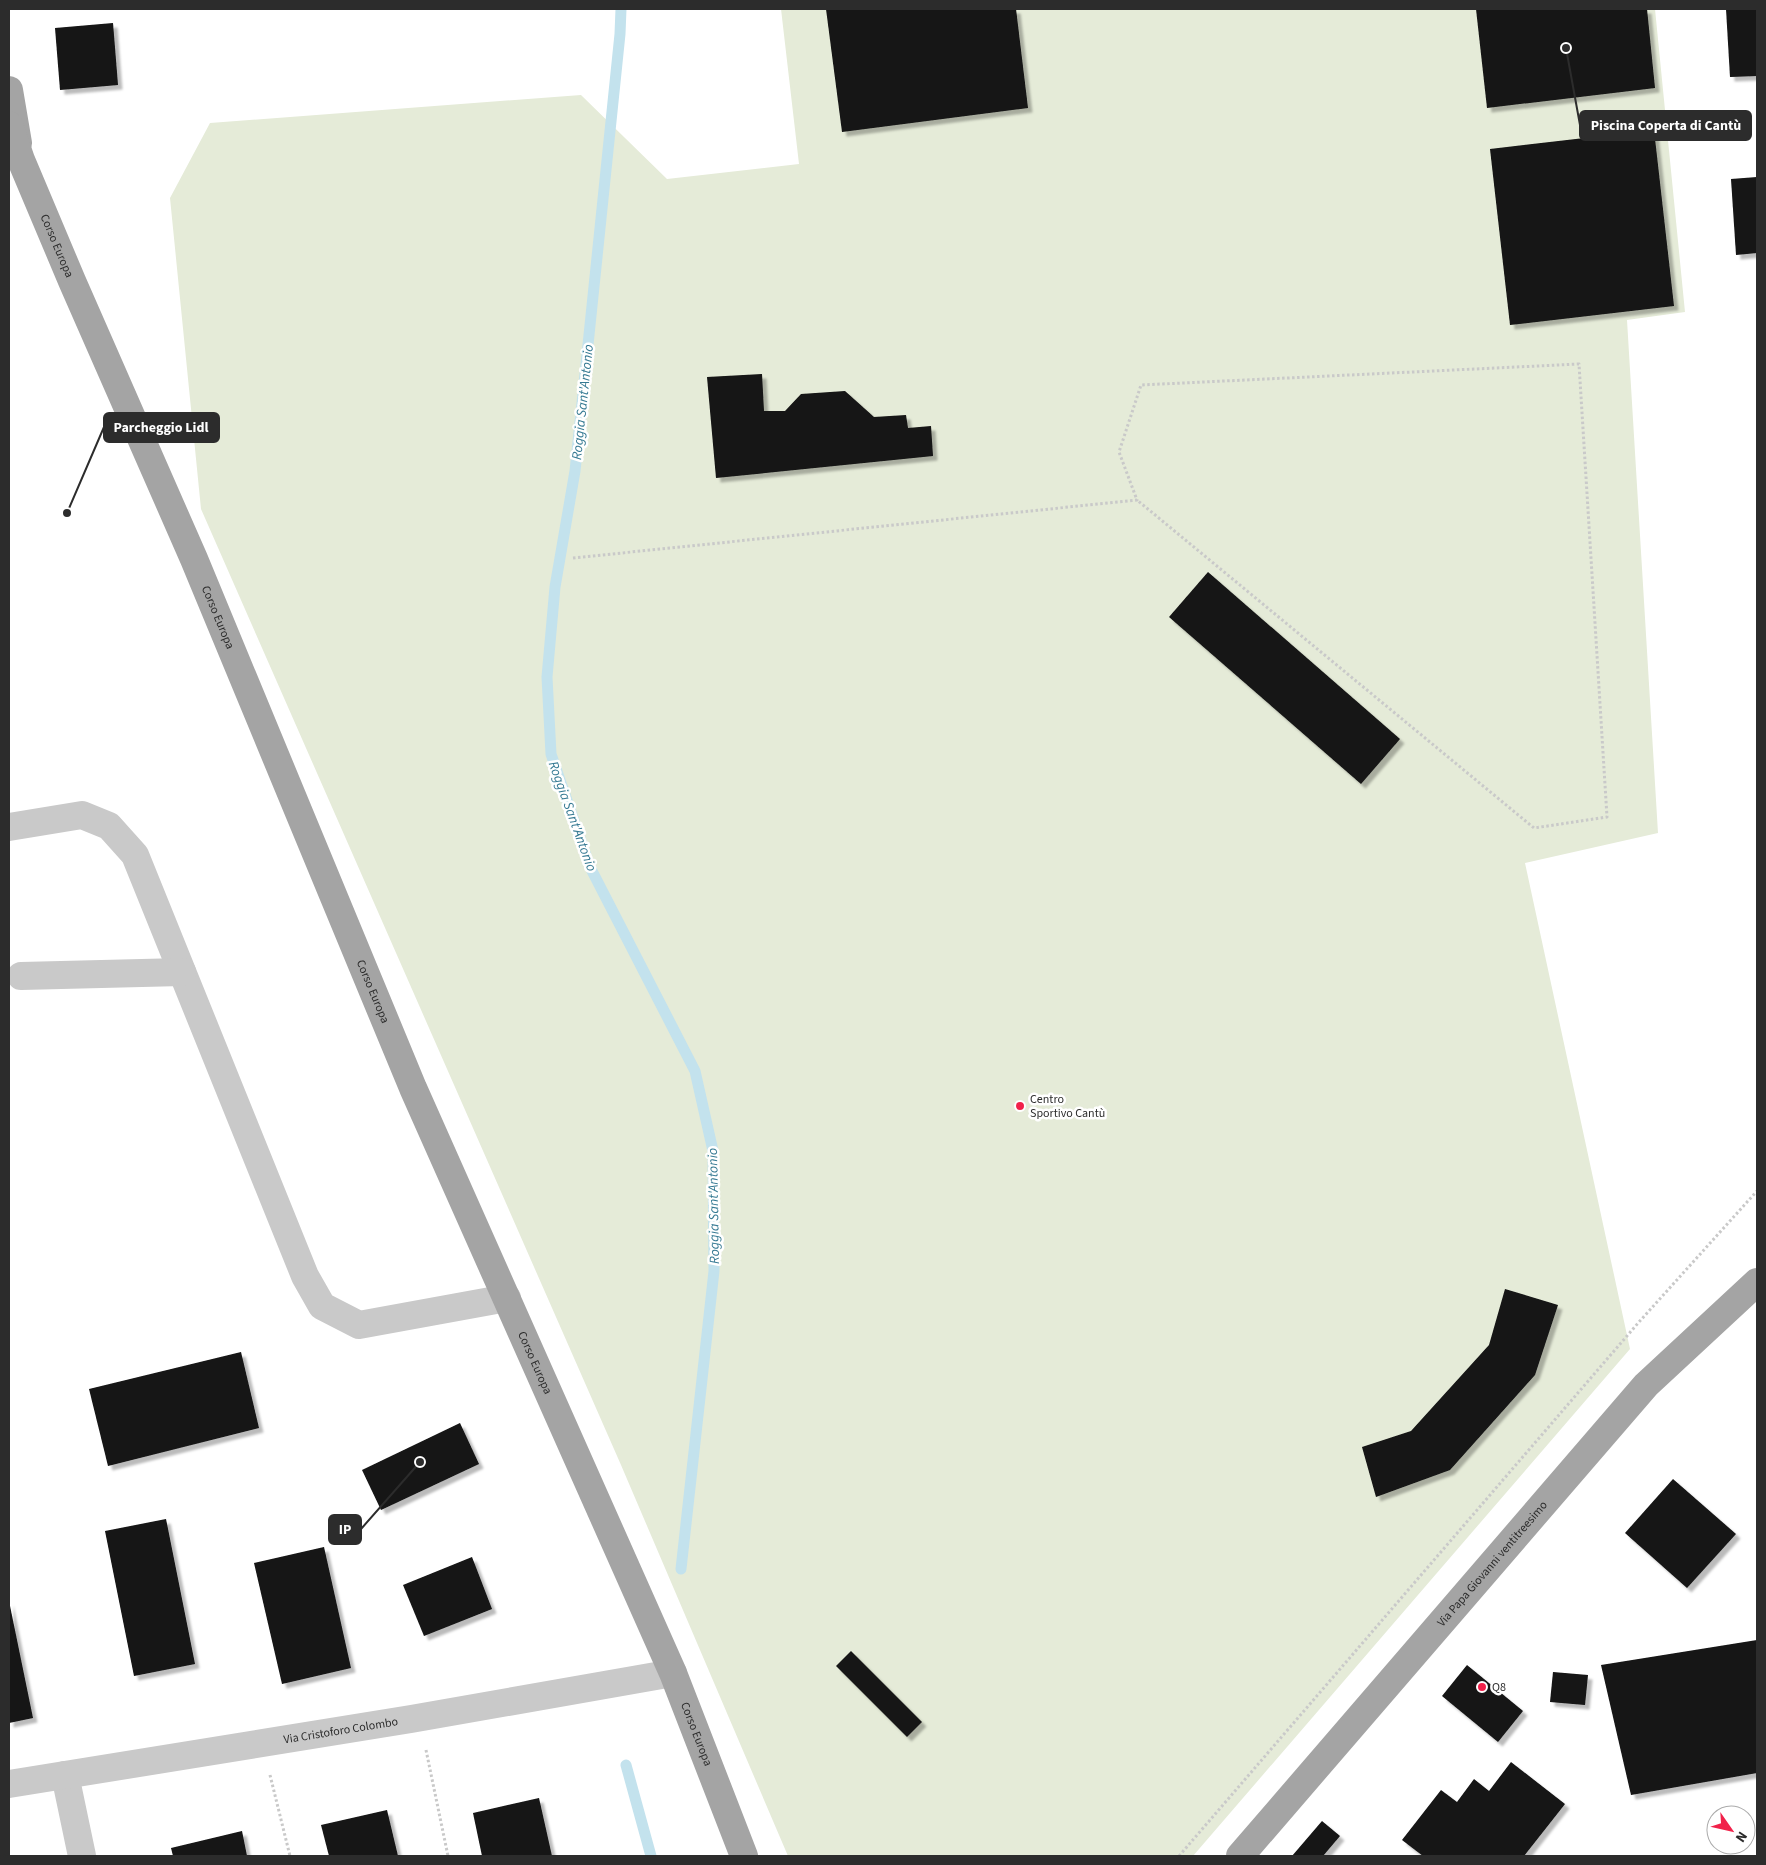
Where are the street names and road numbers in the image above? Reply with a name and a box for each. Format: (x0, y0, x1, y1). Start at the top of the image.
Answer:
street label: Corso Europa (36, 212, 78, 280)
street label: Corso Europa (197, 583, 238, 652)
street label: Corso Europa (352, 957, 393, 1026)
street label: Corso Europa (513, 1329, 556, 1397)
street label: Via Papa Giovanni ventitreesimo (1433, 1497, 1551, 1631)
street label: Corso Europa (676, 1700, 716, 1769)
street label: Via Cristoforo Colombo (282, 1713, 399, 1748)

